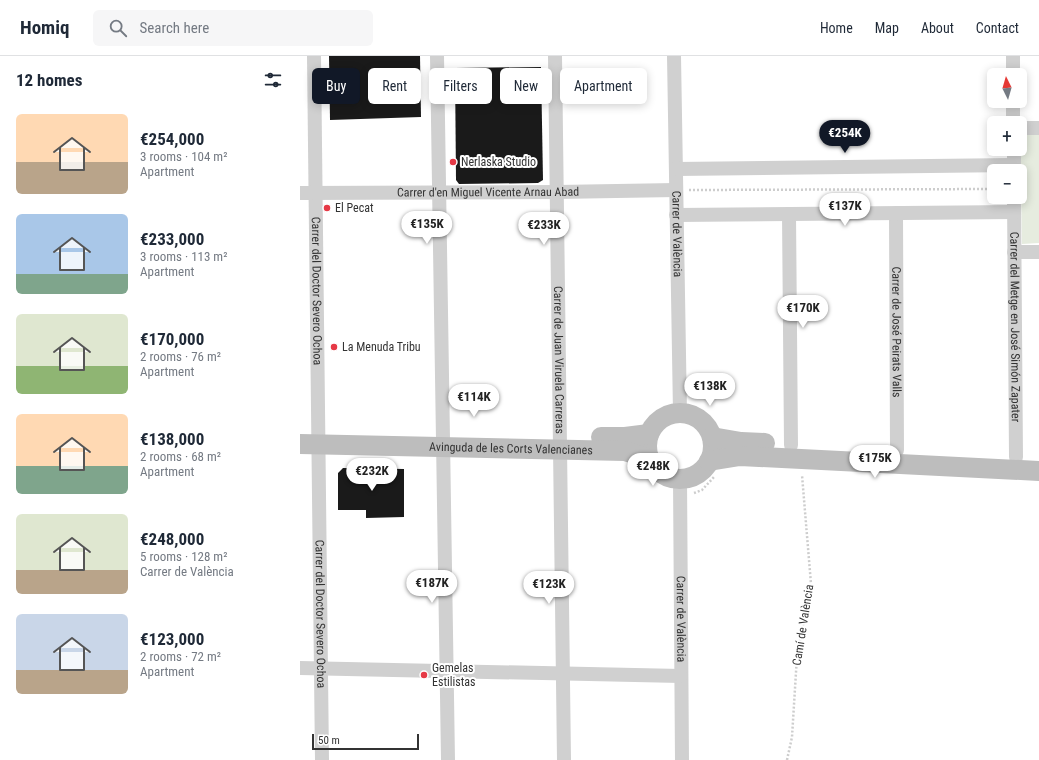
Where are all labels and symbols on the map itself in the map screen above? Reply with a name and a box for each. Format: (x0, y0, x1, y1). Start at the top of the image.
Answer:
north arrow (987, 68, 1027, 108)
pin: €254K (817, 120, 873, 154)
place label: Nerlaska Studio (461, 155, 536, 169)
marker: Nerlaska Studio (448, 157, 458, 167)
street label: Carrer d'en Miguel Vicente Arnau Abad (397, 185, 579, 200)
street label: Carrer de València (669, 191, 685, 278)
pin: €137K (817, 193, 873, 227)
place label: El Pecat (335, 201, 374, 215)
marker: El Pecat (322, 203, 332, 213)
pin: €135K (399, 211, 455, 245)
pin: €233K (516, 212, 572, 246)
street label: Carrer del Doctor Severo Ochoa (309, 217, 325, 366)
street label: Carrer del Metge en José Simón Zapater (1007, 232, 1023, 423)
street label: Carrer de José Peirats Valls (889, 266, 904, 398)
street label: Carrer de Juan Viruela Carreras (551, 286, 567, 434)
pin: €170K (775, 295, 831, 329)
place label: La Menuda Tribu (342, 340, 421, 354)
marker: La Menuda Tribu (329, 342, 339, 352)
pin: €138K (682, 373, 738, 407)
pin: €114K (446, 384, 502, 418)
street label: Avinguda de les Corts Valencianes (429, 440, 593, 457)
pin: €175K (847, 445, 903, 479)
pin: €248K (625, 453, 681, 487)
pin: €232K (344, 458, 400, 492)
street label: Carrer del Doctor Severo Ochoa (312, 540, 328, 688)
pin: €187K (404, 570, 460, 604)
pin: €123K (521, 571, 577, 605)
street label: Carrer de València (674, 576, 688, 663)
street label: Camí de València (790, 583, 816, 667)
place label: Gemelas Estilistas (432, 661, 476, 689)
marker: Gemelas Estilistas (419, 670, 429, 680)
scale bar (312, 732, 419, 751)

